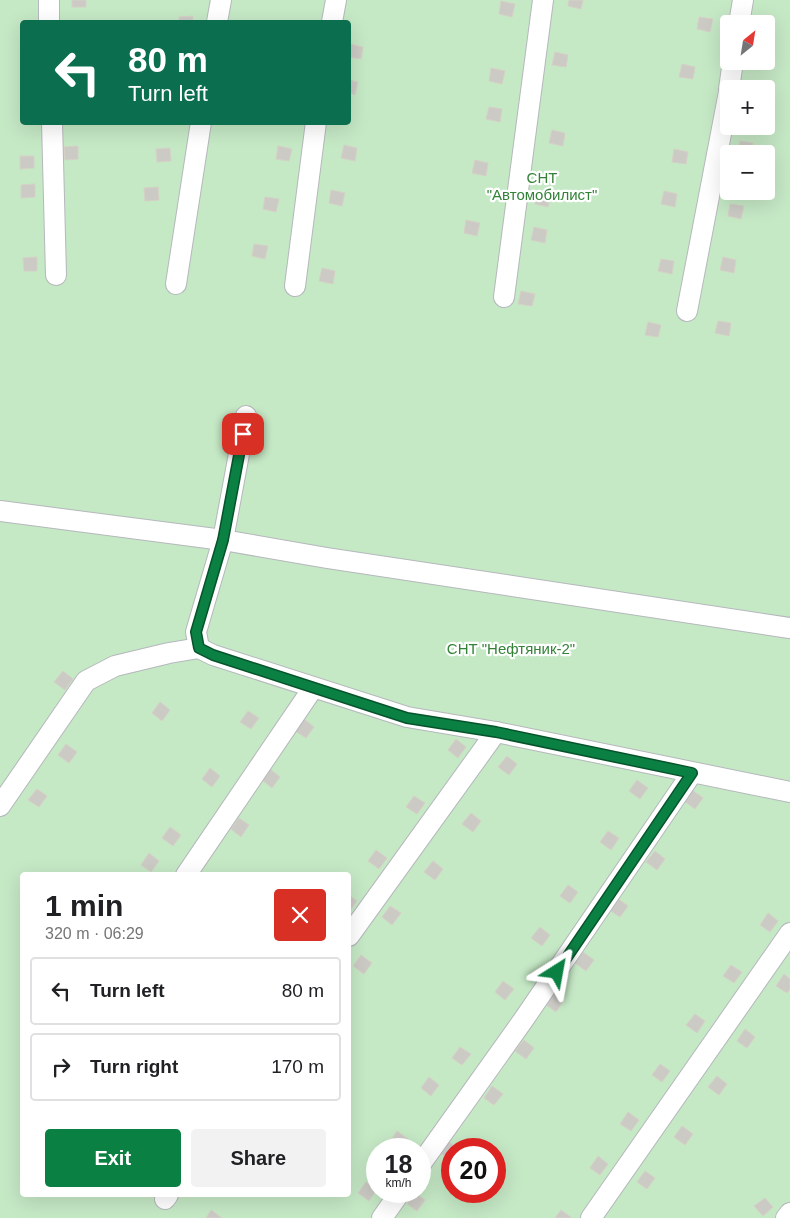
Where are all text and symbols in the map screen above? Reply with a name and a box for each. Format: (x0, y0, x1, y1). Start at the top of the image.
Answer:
north arrow (720, 15, 775, 70)
map controls (720, 15, 775, 200)
icon: left (45, 40, 110, 105)
text: 80 m (128, 40, 208, 79)
button: + (720, 80, 775, 135)
text: Turn left (128, 81, 208, 106)
button: − (720, 145, 775, 200)
park label: СНТ "Автомобилист" (487, 169, 597, 203)
pin (222, 413, 264, 455)
icon: arrive (229, 420, 257, 448)
park label: СНТ "Нефтяник-2" (447, 640, 575, 657)
text: 1 min (45, 889, 123, 922)
button: close (274, 889, 326, 941)
text: 320 m · 06:29 (45, 925, 144, 942)
position arrow (530, 945, 582, 997)
icon: left (47, 977, 75, 1005)
text: Turn left (90, 980, 165, 1001)
text: 80 m (282, 980, 324, 1001)
icon: right (47, 1053, 75, 1081)
text: Turn right (90, 1056, 178, 1077)
text: 170 m (271, 1056, 324, 1077)
button: Exit (45, 1129, 181, 1187)
button: Share (191, 1129, 326, 1187)
speed limit sign: 20 (441, 1138, 506, 1203)
text: 18 (385, 1150, 412, 1178)
text: km/h (385, 1176, 412, 1190)

